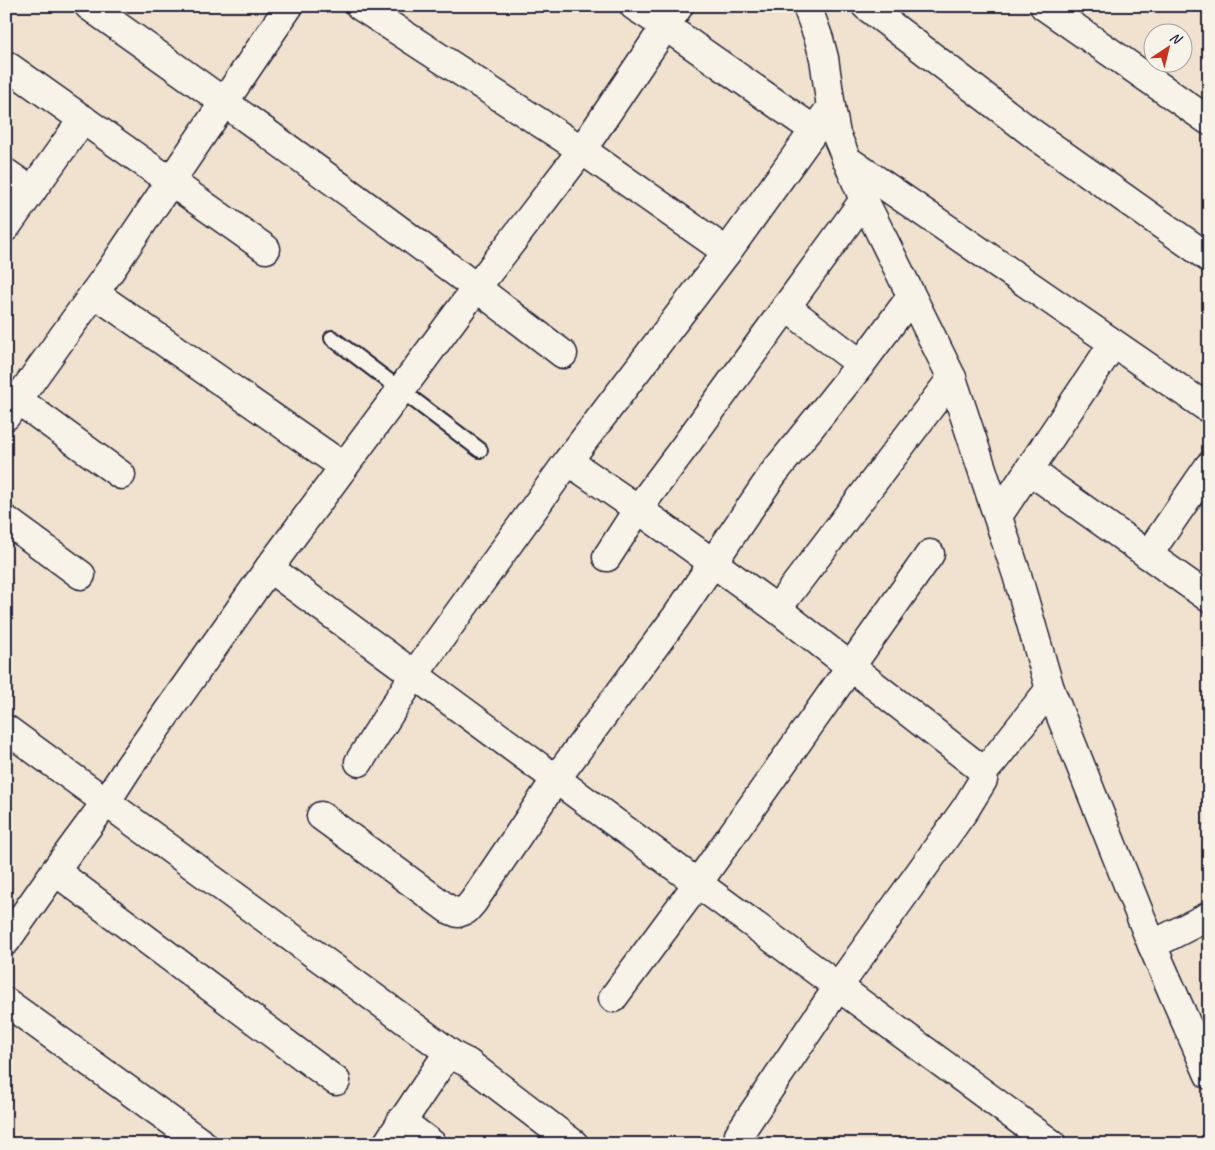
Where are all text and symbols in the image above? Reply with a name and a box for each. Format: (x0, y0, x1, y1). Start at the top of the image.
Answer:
north arrow (1142, 22, 1192, 72)
text: N (1167, 28, 1186, 49)

